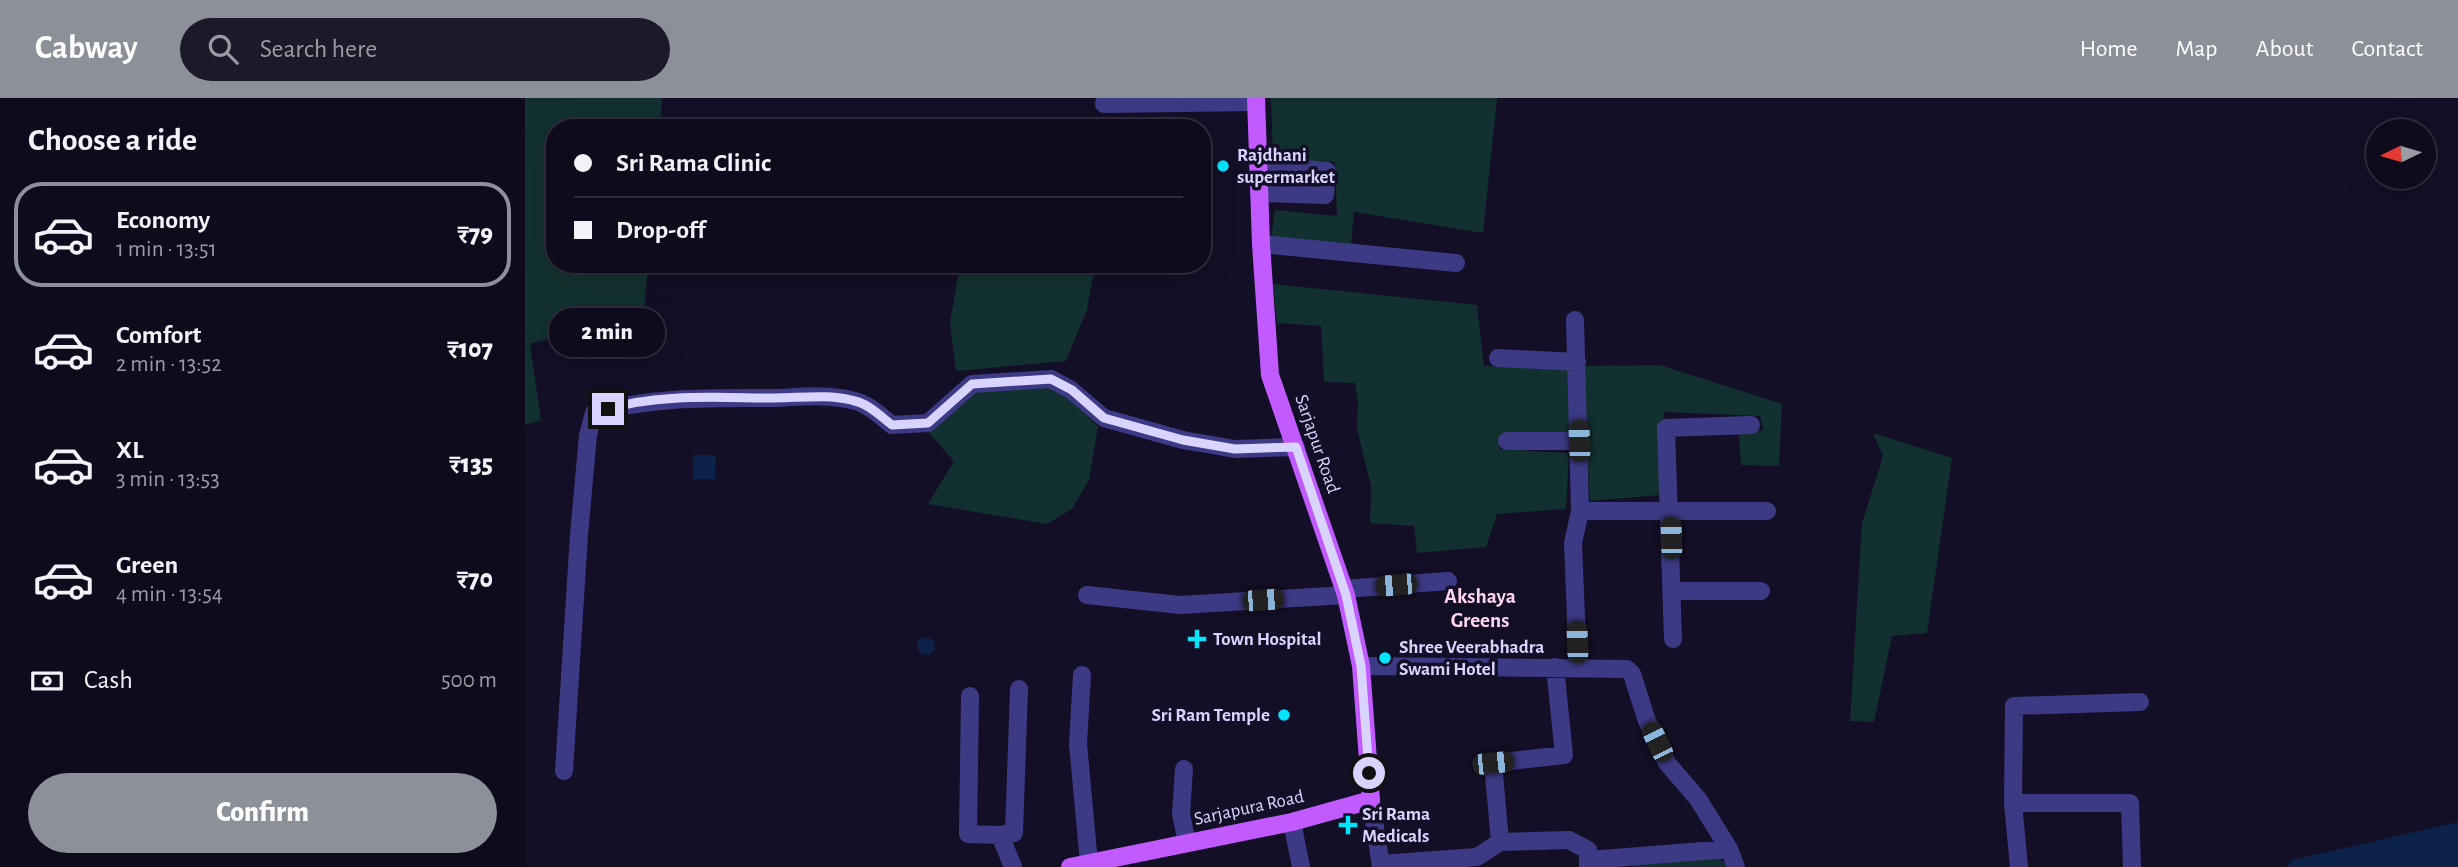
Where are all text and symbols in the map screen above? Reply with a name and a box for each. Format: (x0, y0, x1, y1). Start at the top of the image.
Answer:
search box (180, 18, 670, 81)
icon: search (204, 30, 242, 68)
text: Cabway (35, 32, 138, 65)
text: Search here (260, 36, 377, 62)
text: Home (2080, 37, 2138, 61)
text: Map (2176, 37, 2218, 61)
text: About (2256, 37, 2313, 61)
text: Contact (2351, 37, 2423, 61)
north arrow (2366, 119, 2436, 189)
map controls (2366, 119, 2436, 189)
text: Choose a ride (28, 124, 197, 156)
place label: Rajdhani supermarket (1237, 146, 1336, 187)
text: Sri Rama Clinic (616, 150, 771, 176)
marker: Rajdhani supermarket (1215, 158, 1231, 174)
icon: car (32, 203, 95, 266)
text: Economy (116, 207, 210, 233)
text: Drop-off (616, 217, 705, 243)
text: ₹79 (458, 221, 493, 247)
text: 1 min · 13:51 (116, 238, 217, 261)
callout: 2 min (550, 308, 666, 356)
icon: car (32, 318, 95, 381)
text: 2 min (581, 321, 633, 344)
text: Comfort (116, 322, 201, 348)
text: ₹107 (447, 336, 493, 362)
text: 2 min · 13:52 (116, 353, 222, 376)
street label: Sarjapur Road (1291, 392, 1343, 496)
route end (592, 393, 624, 425)
car (1568, 420, 1591, 462)
icon: car (32, 433, 95, 496)
text: XL (116, 437, 143, 463)
text: ₹135 (449, 451, 493, 477)
text: 3 min · 13:53 (116, 468, 220, 491)
car (1660, 517, 1683, 559)
icon: car (32, 548, 95, 611)
text: Green (116, 552, 178, 578)
text: ₹70 (457, 566, 493, 592)
car (1375, 573, 1418, 597)
text: 4 min · 13:54 (116, 583, 223, 606)
district label: Akshaya Greens (1444, 586, 1516, 631)
car (1242, 588, 1285, 612)
car (1566, 621, 1589, 663)
marker: Town Hospital (1187, 629, 1207, 649)
place label: Town Hospital (1213, 630, 1322, 649)
place label: Shree Veerabhadra Swami Hotel (1399, 638, 1544, 679)
marker: Shree Veerabhadra Swami Hotel (1377, 650, 1393, 666)
icon: cash (28, 662, 66, 700)
text: Cash (84, 667, 133, 693)
text: 500 m (441, 669, 497, 692)
place label: Sri Ram Temple (1152, 706, 1270, 725)
marker: Sri Ram Temple (1276, 707, 1292, 723)
car (1639, 719, 1676, 765)
car (1472, 750, 1515, 776)
route start (1353, 757, 1385, 789)
button: Confirm (28, 773, 497, 853)
street label: Sarjapura Road (1192, 787, 1306, 829)
place label: Sri Rama Medicals (1362, 805, 1430, 846)
marker: Sri Rama Medicals (1340, 817, 1356, 833)

